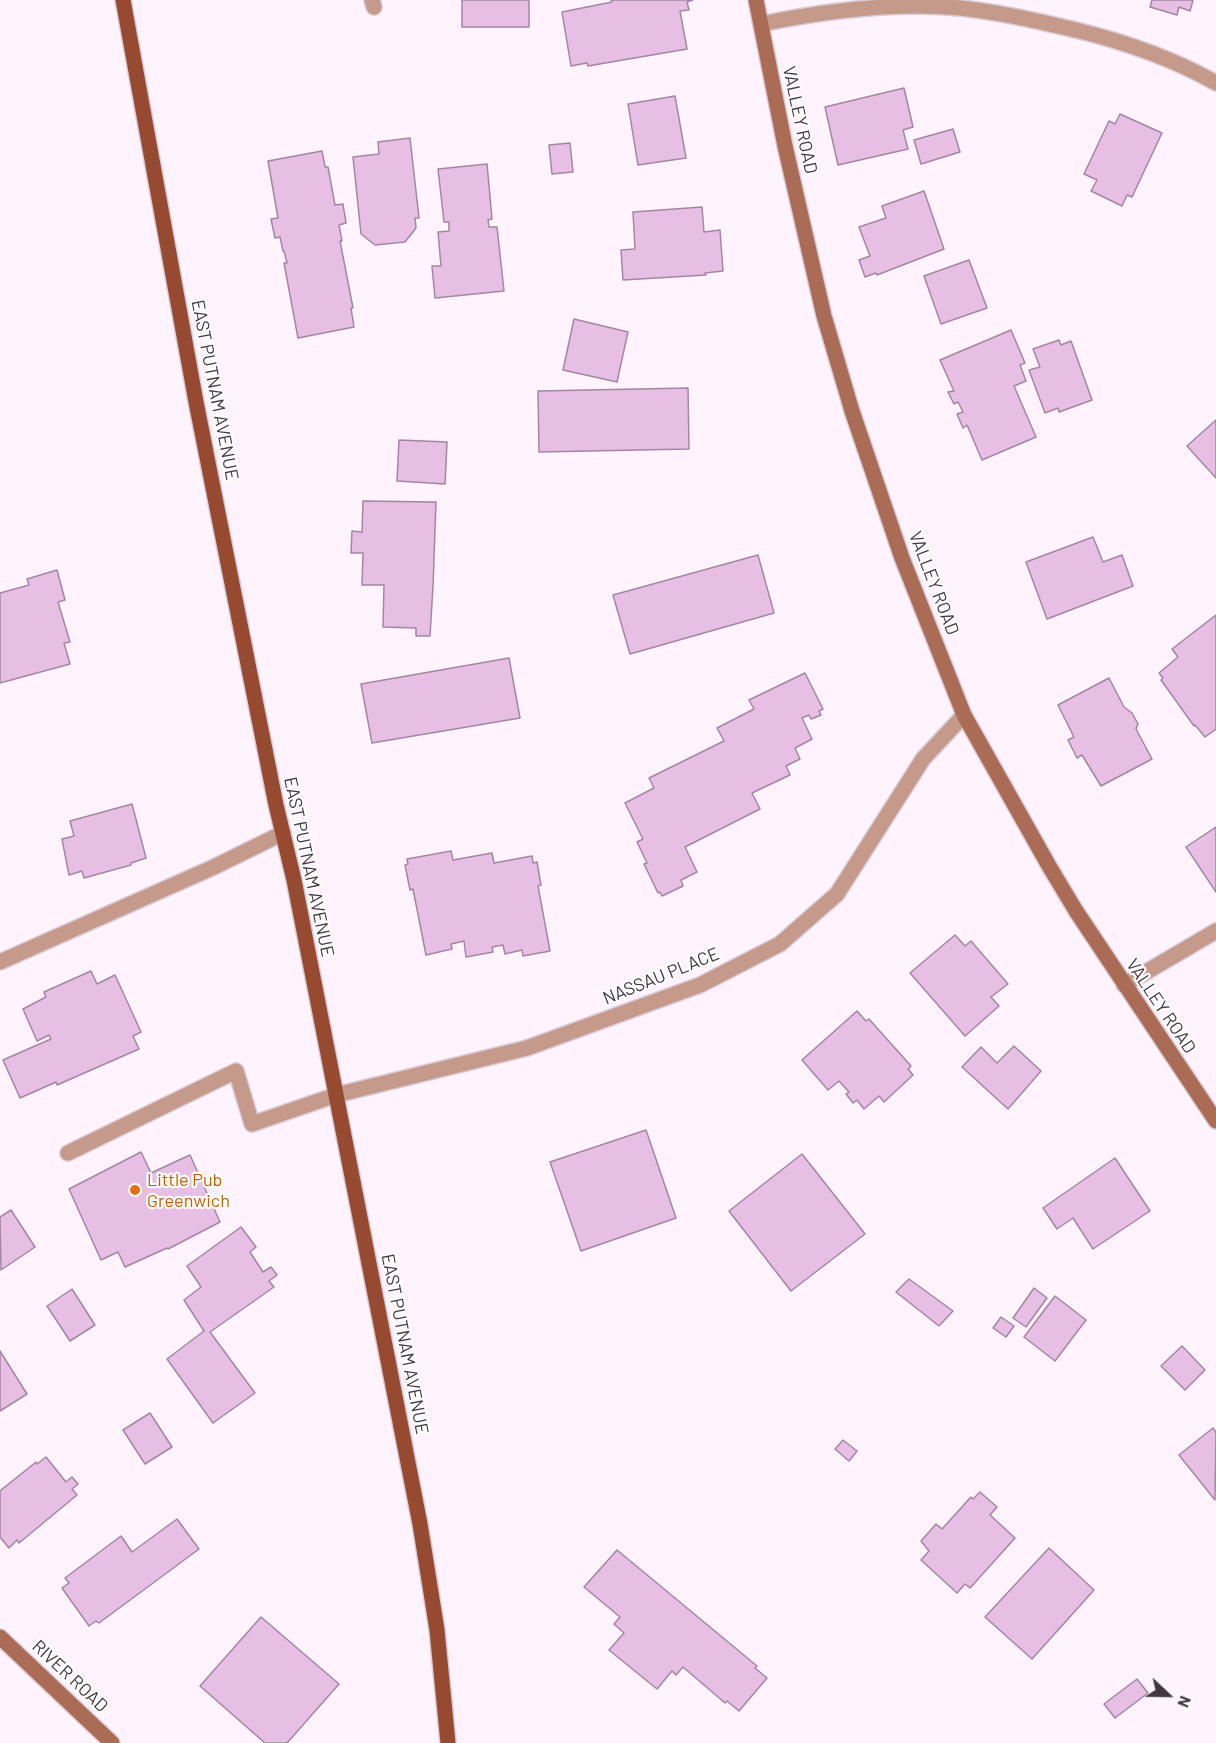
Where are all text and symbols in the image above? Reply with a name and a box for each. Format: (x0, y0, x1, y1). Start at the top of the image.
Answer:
street label: VALLEY ROAD (778, 64, 822, 176)
street label: EAST PUTNAM AVENUE (187, 298, 243, 482)
street label: VALLEY ROAD (904, 528, 964, 638)
street label: EAST PUTNAM AVENUE (279, 775, 339, 959)
street label: NASSAU PLACE (600, 943, 722, 1009)
street label: VALLEY ROAD (1122, 955, 1200, 1057)
place label: Little Pub Greenwich (147, 1169, 230, 1212)
marker: Little Pub Greenwich (128, 1183, 142, 1197)
street label: EAST PUTNAM AVENUE (377, 1252, 433, 1436)
street label: RIVER ROAD (28, 1635, 112, 1717)
north arrow (1138, 1665, 1198, 1725)
text: N (1174, 1693, 1196, 1710)

